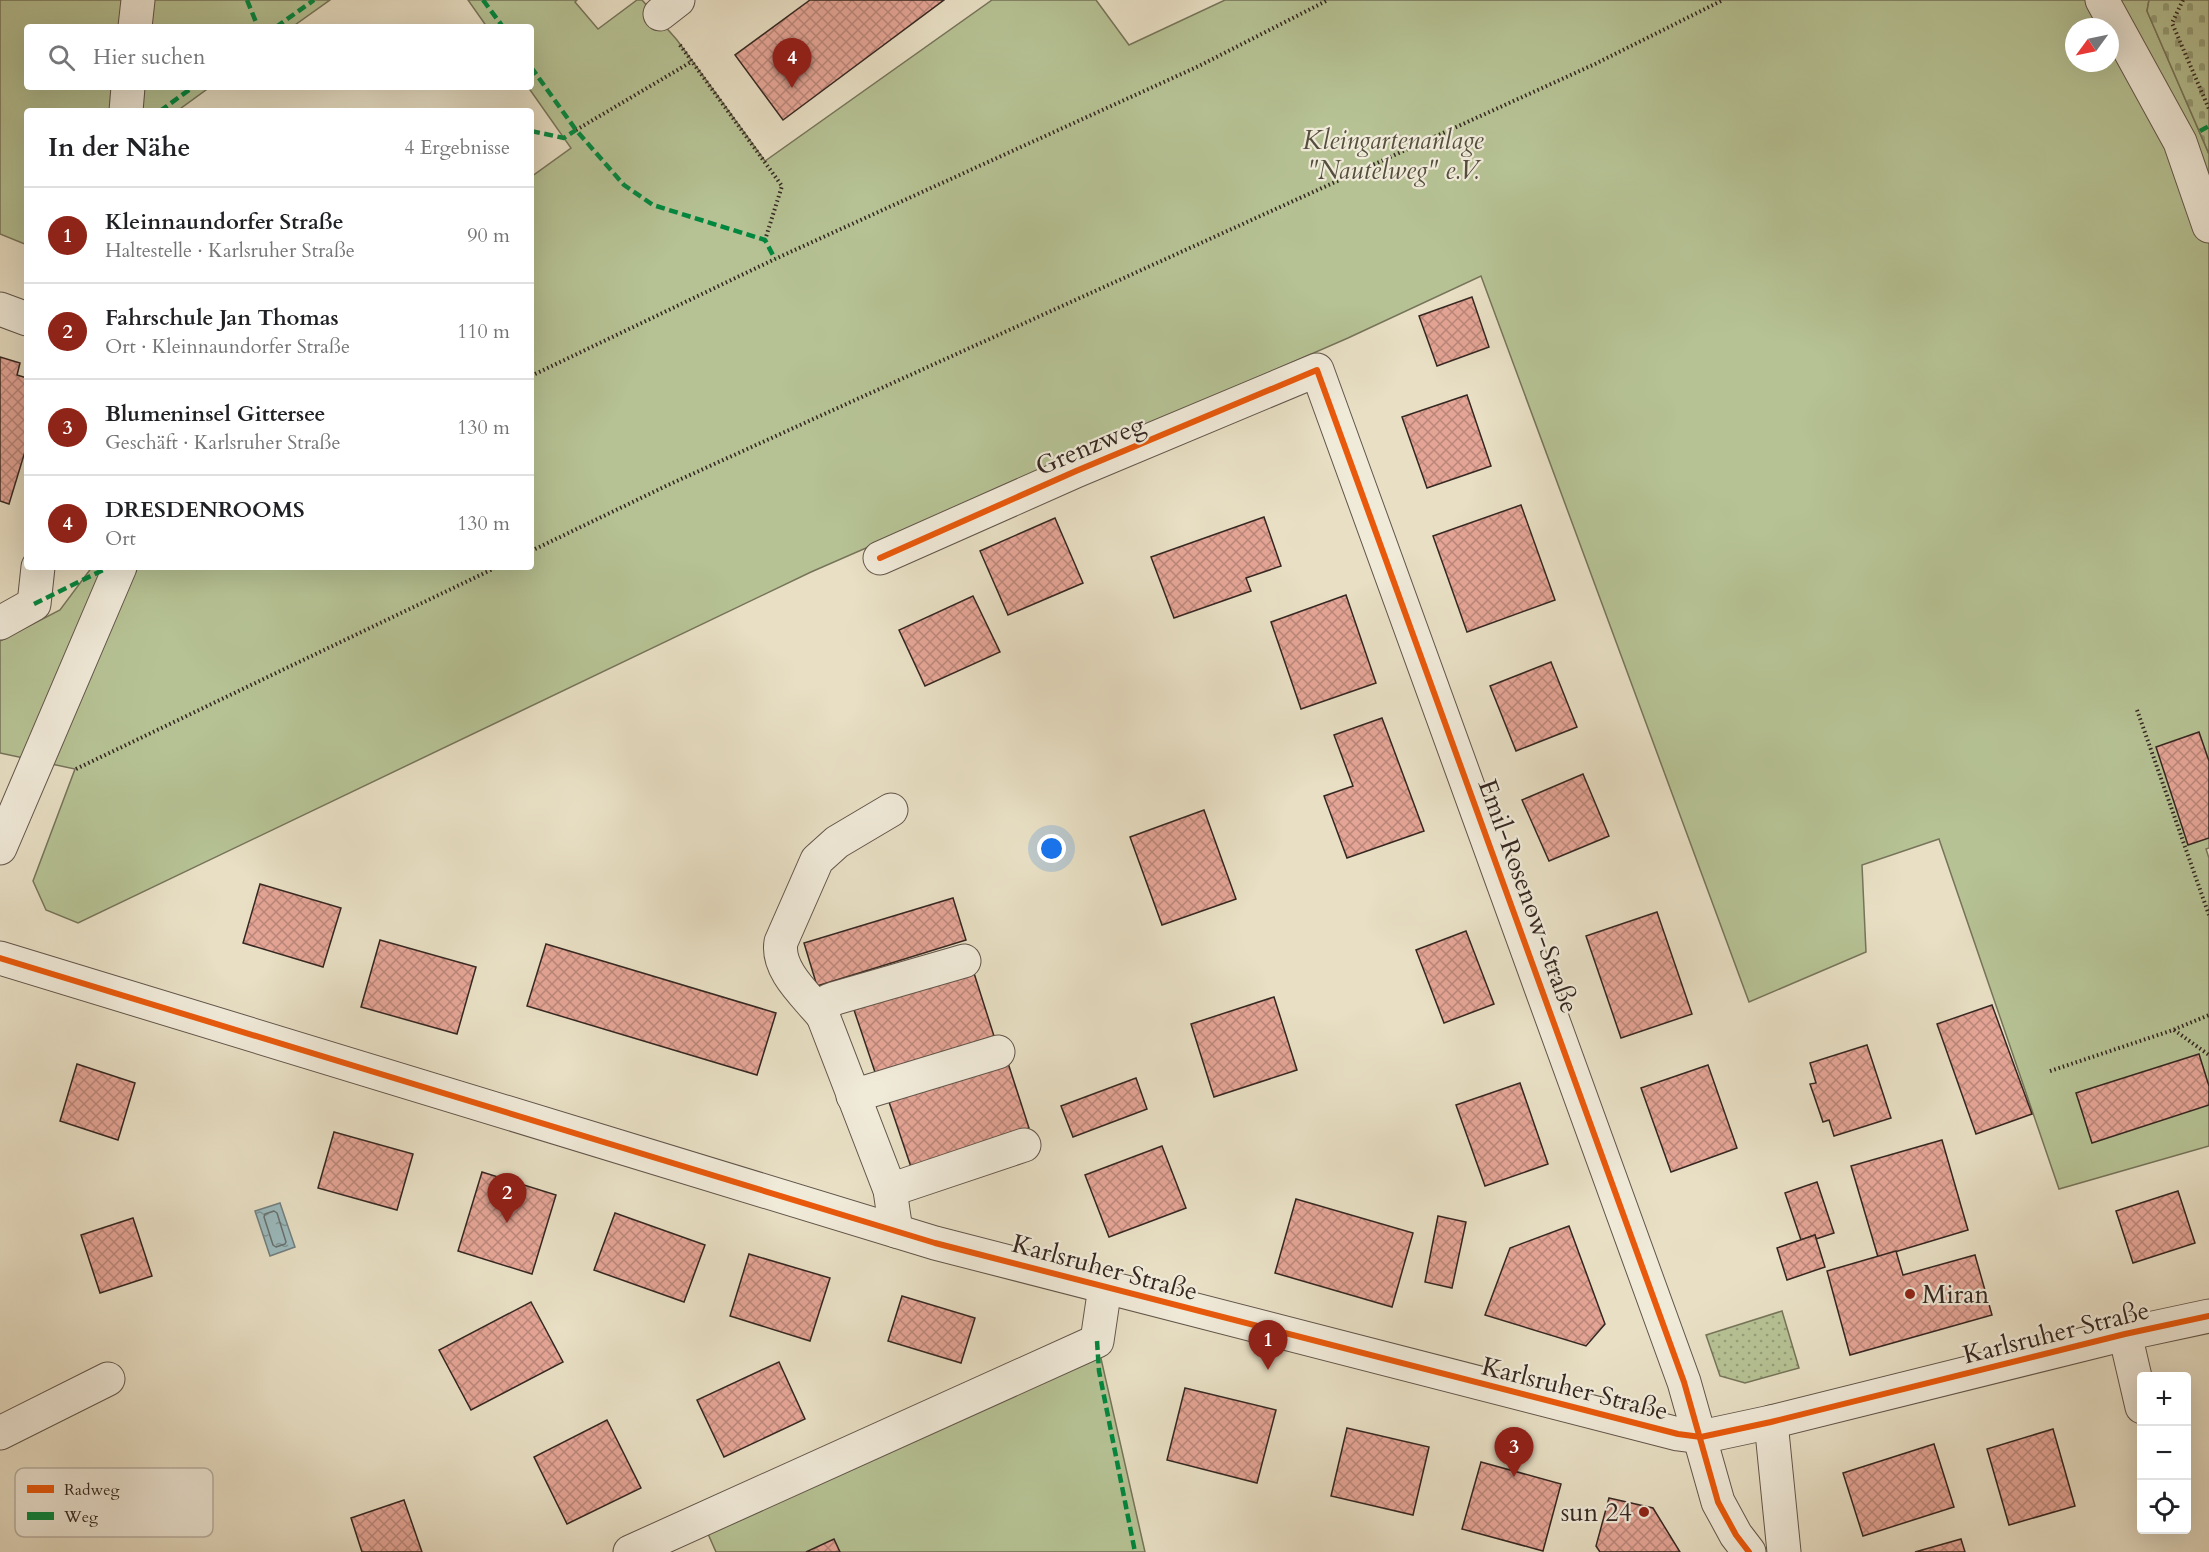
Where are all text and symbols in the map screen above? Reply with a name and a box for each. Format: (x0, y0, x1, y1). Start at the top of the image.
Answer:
north arrow (2065, 18, 2119, 72)
search box (24, 24, 534, 90)
pin: 4 (772, 38, 812, 88)
icon: search (45, 41, 78, 74)
text: Hier suchen (93, 42, 206, 72)
park label: Kleingartenanlage "Nautelweg" e.V. (1302, 123, 1485, 188)
text: In der Nähe (48, 130, 190, 165)
text: 4 Ergebnisse (404, 134, 510, 161)
text: Kleinnaundorfer Straße (105, 207, 344, 237)
text: 1 (62, 222, 73, 249)
text: 90 m (467, 222, 510, 249)
text: Haltestelle · Karlsruher Straße (105, 237, 355, 264)
text: Fahrschule Jan Thomas (105, 303, 339, 333)
text: 2 (62, 318, 73, 345)
text: 110 m (457, 318, 510, 345)
text: Ort · Kleinnaundorfer Straße (105, 333, 350, 360)
text: Blumeninsel Gittersee (105, 399, 325, 429)
street label: Grenzweg (1030, 407, 1151, 484)
text: 3 (62, 414, 73, 441)
text: 130 m (457, 414, 510, 441)
text: Geschäft · Karlsruher Straße (105, 429, 341, 456)
text: DRESDENROOMS (105, 495, 305, 525)
text: 4 (62, 510, 73, 537)
text: 130 m (457, 510, 510, 537)
text: Ort (105, 525, 136, 552)
street label: Emil-Rosenow-Straße (1470, 774, 1587, 1018)
your location (1037, 834, 1066, 863)
pin: 2 (488, 1174, 526, 1223)
street label: Karlsruher Straße (1008, 1226, 1202, 1309)
place label: Miran (1922, 1277, 1990, 1312)
marker: Miran (1903, 1287, 1917, 1301)
street label: Karlsruher Straße (1959, 1292, 2153, 1373)
pin: 1 (1248, 1320, 1288, 1370)
street label: Karlsruher Straße (1478, 1348, 1672, 1429)
map controls (2137, 1372, 2191, 1534)
button: + (2137, 1372, 2191, 1426)
button: − (2137, 1426, 2191, 1480)
pin: 3 (1494, 1428, 1534, 1477)
legend (15, 1468, 213, 1537)
text: Radweg (64, 1479, 120, 1501)
button: locate (2137, 1480, 2191, 1534)
place label: sun 24 (1561, 1495, 1632, 1530)
marker: sun 24 (1637, 1505, 1651, 1519)
text: Weg (63, 1506, 98, 1528)

